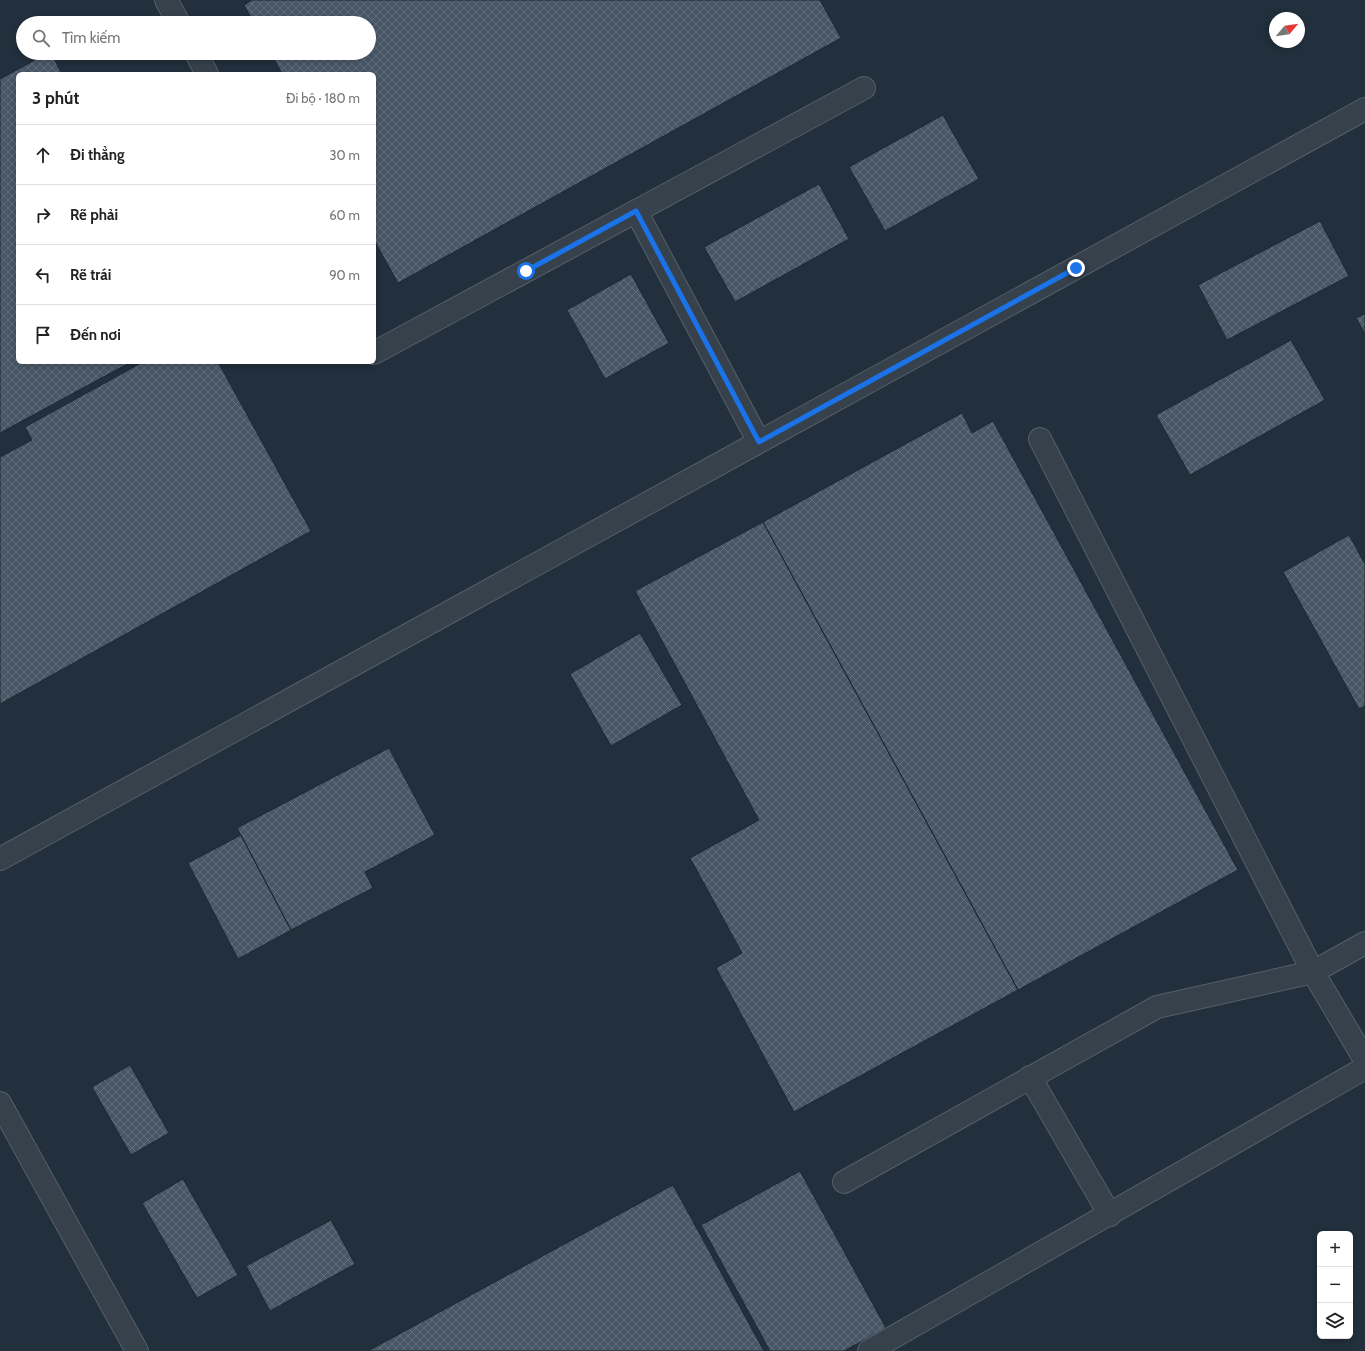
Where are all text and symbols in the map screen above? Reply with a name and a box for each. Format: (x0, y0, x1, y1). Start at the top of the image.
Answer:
north arrow (1269, 12, 1305, 48)
search box (16, 16, 376, 60)
icon: search (30, 27, 52, 49)
text: Tìm kiếm (62, 29, 120, 47)
text: 3 phút (32, 88, 79, 108)
text: Đi bộ · 180 m (286, 90, 360, 106)
icon: ahead (32, 144, 54, 166)
text: Đi thẳng (70, 146, 125, 164)
text: 30 m (330, 147, 360, 163)
icon: right (32, 204, 54, 226)
text: Rẽ phải (70, 206, 118, 224)
text: 60 m (329, 207, 360, 223)
route end (1067, 259, 1085, 277)
route start (517, 262, 535, 280)
icon: left (32, 264, 54, 286)
text: Rẽ trái (70, 266, 111, 284)
text: 90 m (329, 267, 360, 283)
icon: arrive (32, 324, 54, 346)
text: Đến nơi (70, 326, 121, 344)
map controls (1317, 1231, 1353, 1339)
button: + (1317, 1231, 1353, 1267)
button: − (1317, 1267, 1353, 1303)
button: layers (1317, 1303, 1353, 1339)

